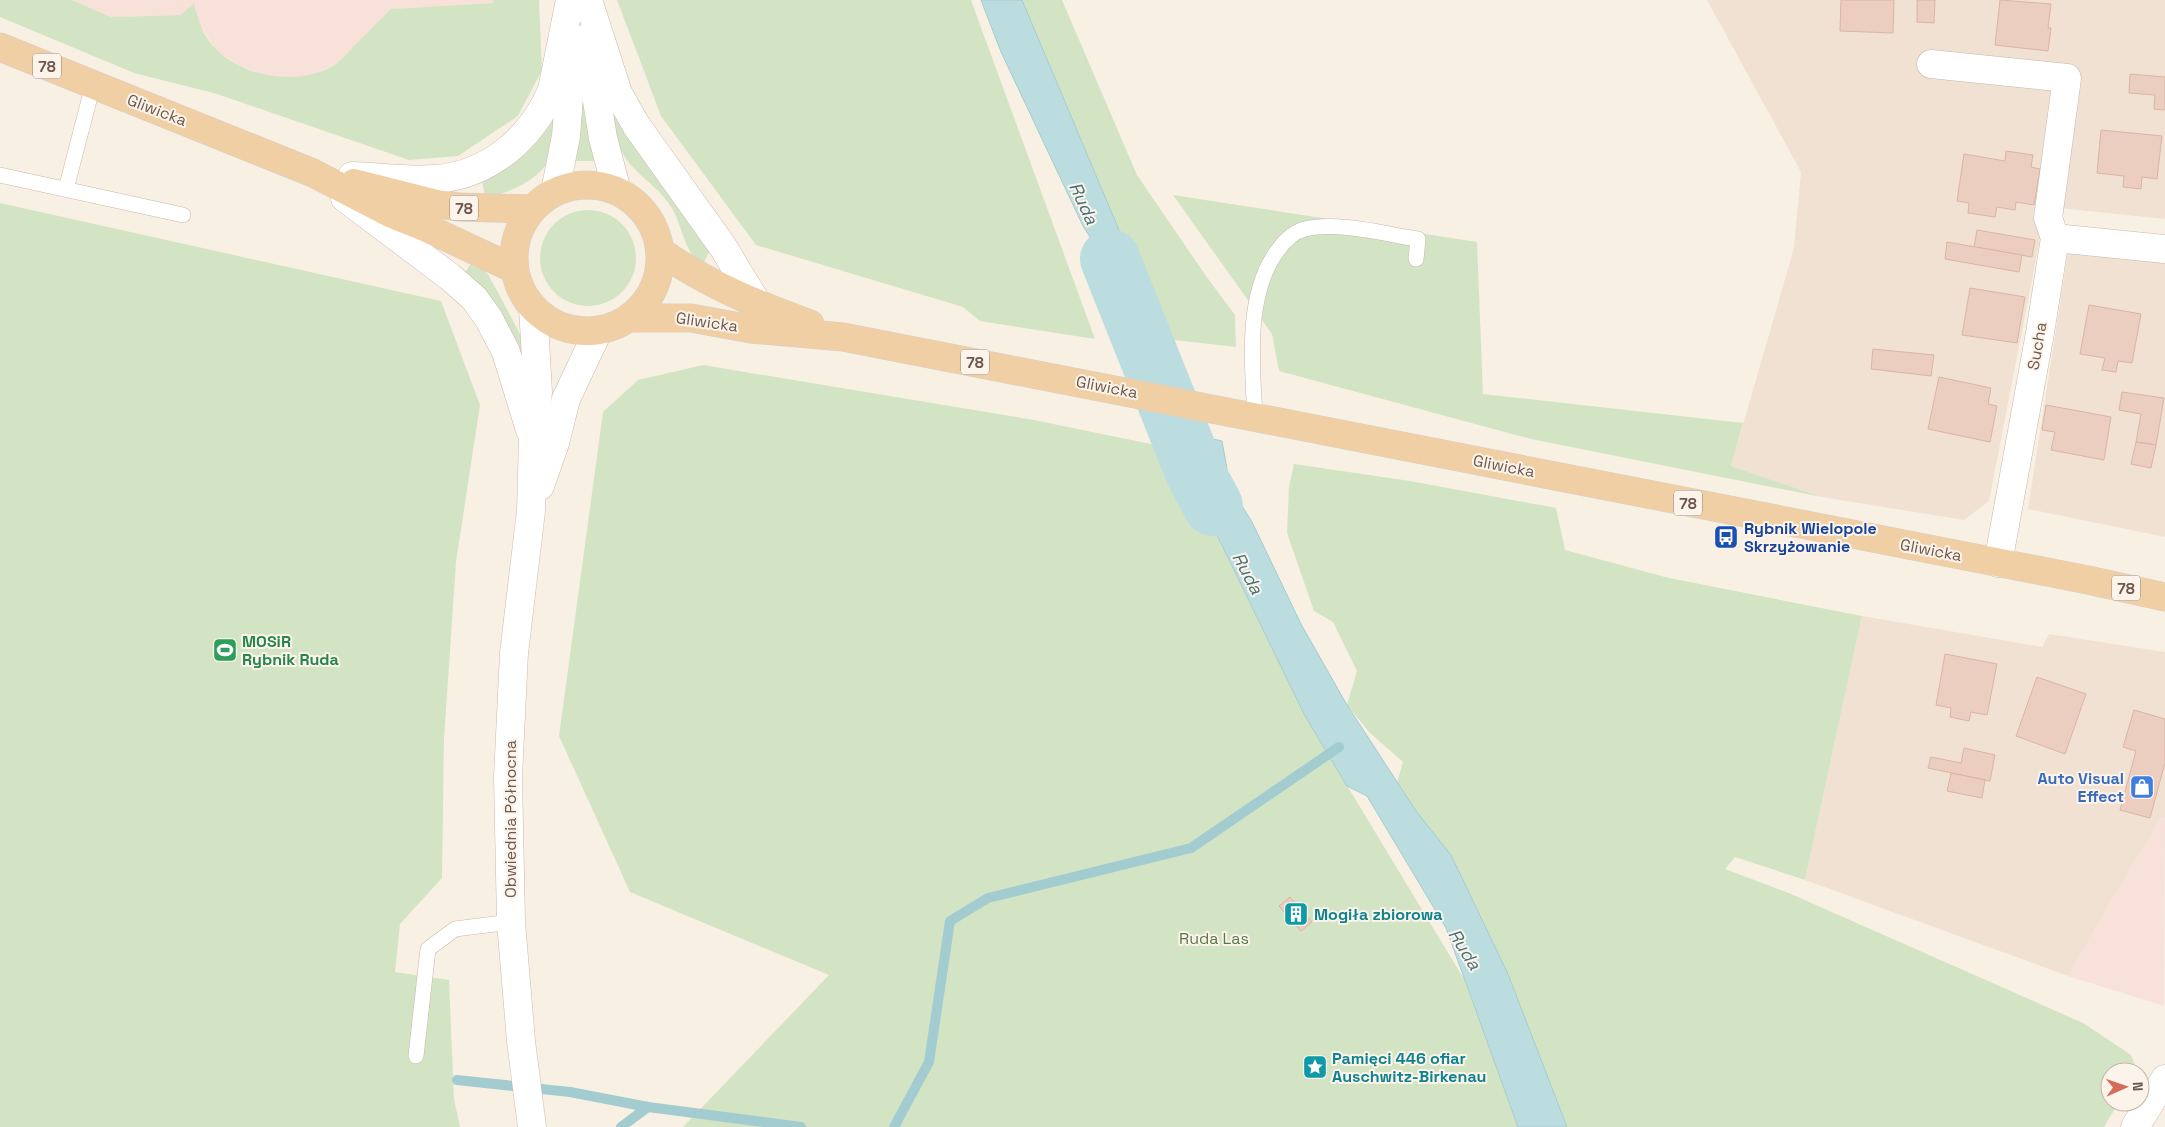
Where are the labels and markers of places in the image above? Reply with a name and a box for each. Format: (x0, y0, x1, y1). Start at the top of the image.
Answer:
place label: Rybnik Wielopole Skrzyżowanie (1744, 518, 1877, 557)
bus stop icon: Rybnik Wielopole Skrzyżowanie (1713, 524, 1739, 550)
place label: MOSiR Rybnik Ruda (242, 631, 339, 670)
sports icon: MOSiR Rybnik Ruda (212, 637, 238, 663)
place label: Auto Visual Effect (2037, 768, 2124, 807)
shop icon: Auto Visual Effect (2129, 774, 2155, 800)
building icon: Mogiła zbiorowa (1283, 901, 1309, 927)
place label: Mogiła zbiorowa (1314, 904, 1443, 925)
place label: Pamięci 446 ofiar Auschwitz-Birkenau (1332, 1048, 1486, 1087)
place icon: Pamięci 446 ofiar Auschwitz-Birkenau (1302, 1054, 1328, 1080)

